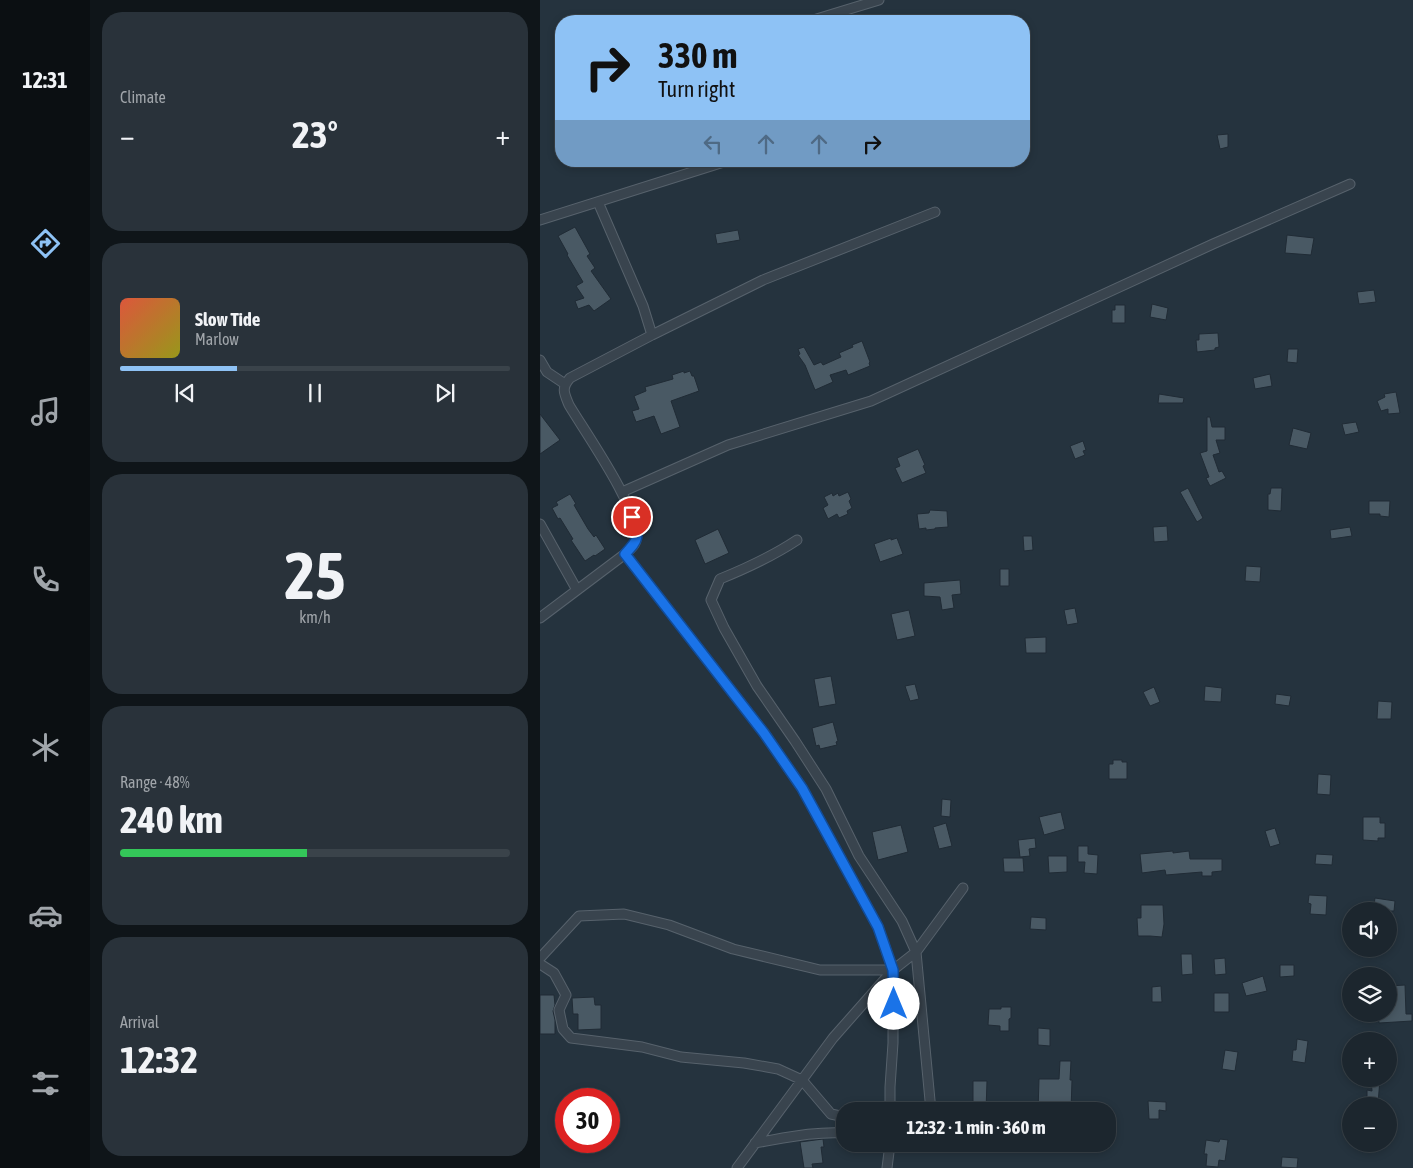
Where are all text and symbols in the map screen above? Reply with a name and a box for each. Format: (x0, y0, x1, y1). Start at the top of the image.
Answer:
icon: right (575, 35, 640, 100)
text: 330 m (658, 35, 737, 75)
text: 12:31 (22, 67, 68, 93)
text: Turn right (658, 76, 735, 102)
text: Climate (120, 88, 166, 106)
text: 23° (292, 113, 338, 156)
text: − (120, 119, 135, 151)
text: + (495, 119, 510, 151)
icon: left (699, 130, 727, 158)
icon: ahead (752, 130, 780, 158)
icon: ahead (805, 130, 833, 158)
icon: right (858, 130, 886, 158)
icon: directions (28, 226, 63, 261)
text: Slow Tide (195, 308, 260, 330)
text: Marlow (195, 330, 239, 348)
icon: previous (171, 379, 199, 407)
icon: pause (301, 379, 329, 407)
icon: next (431, 379, 459, 407)
icon: music (28, 394, 63, 429)
pin (611, 496, 653, 538)
icon: arrive (618, 503, 646, 531)
text: 25 (284, 538, 346, 613)
icon: phone (28, 562, 63, 597)
text: km/h (299, 608, 331, 626)
icon: climate (28, 730, 63, 765)
text: Range · 48% (120, 773, 190, 791)
text: 240 km (120, 798, 223, 841)
icon: car (28, 898, 63, 933)
map controls (1342, 902, 1397, 1152)
button: sound (1342, 902, 1397, 957)
button: layers (1342, 967, 1397, 1022)
position arrow (867, 977, 919, 1029)
text: Arrival (120, 1013, 159, 1031)
button: + (1342, 1032, 1397, 1087)
text: 12:32 (120, 1038, 198, 1081)
icon: filters (28, 1066, 63, 1101)
speed limit sign: 30 (555, 1088, 620, 1153)
button: − (1342, 1097, 1397, 1152)
text: 12:32 · 1 min · 360 m (906, 1116, 1046, 1138)

